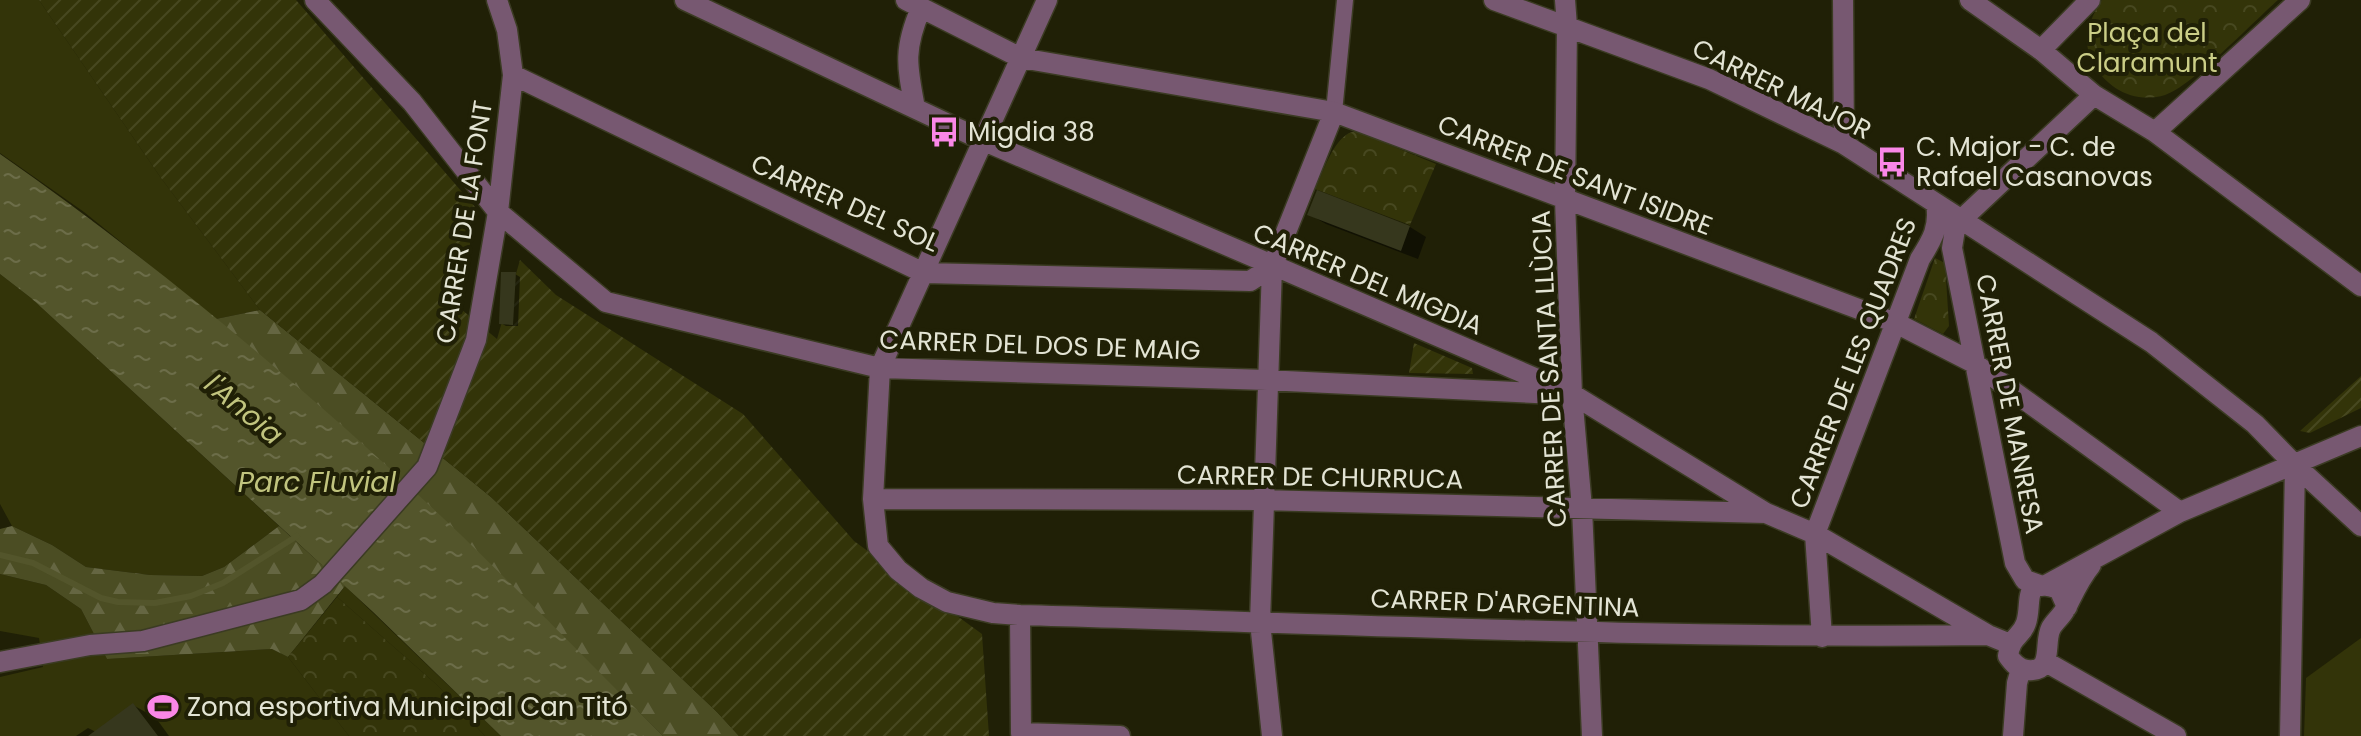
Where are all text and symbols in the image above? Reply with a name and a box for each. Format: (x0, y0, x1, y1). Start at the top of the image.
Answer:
park label: Plaça del Claramunt (2077, 15, 2217, 81)
street label: CARRER MAJOR (1686, 30, 1878, 148)
street label: CARRER DE LA FONT (427, 98, 501, 346)
street label: CARRER DE SANT ISIDRE (1432, 106, 1718, 244)
place label: Migdia 38 (968, 114, 1095, 150)
bus stop icon: Migdia 38 (927, 115, 961, 149)
place label: C. Major - C. de Rafael Casanovas (1916, 129, 2153, 195)
street label: CARRER DEL SOL (745, 145, 945, 261)
bus stop icon: C. Major - C. de Rafael Casanovas (1875, 145, 1909, 179)
street label: CARRER DE SANTA LLÙCIA (1523, 209, 1575, 529)
street label: CARRER DE LES QUADRES (1781, 212, 1925, 514)
street label: CARRER DEL MIGDIA (1248, 214, 1488, 344)
street label: CARRER DE MANRESA (1967, 271, 2053, 537)
street label: CARRER DEL DOS DE MAIG (879, 321, 1201, 369)
water label: l'Anoia (196, 365, 291, 454)
street label: CARRER DE CHURRUCA (1177, 457, 1463, 497)
water label: Parc Fluvial (238, 463, 396, 502)
street label: CARRER D'ARGENTINA (1370, 580, 1640, 626)
place label: Zona esportiva Municipal Can Titó (187, 689, 628, 725)
sports icon: Zona esportiva Municipal Can Titó (146, 690, 180, 724)

